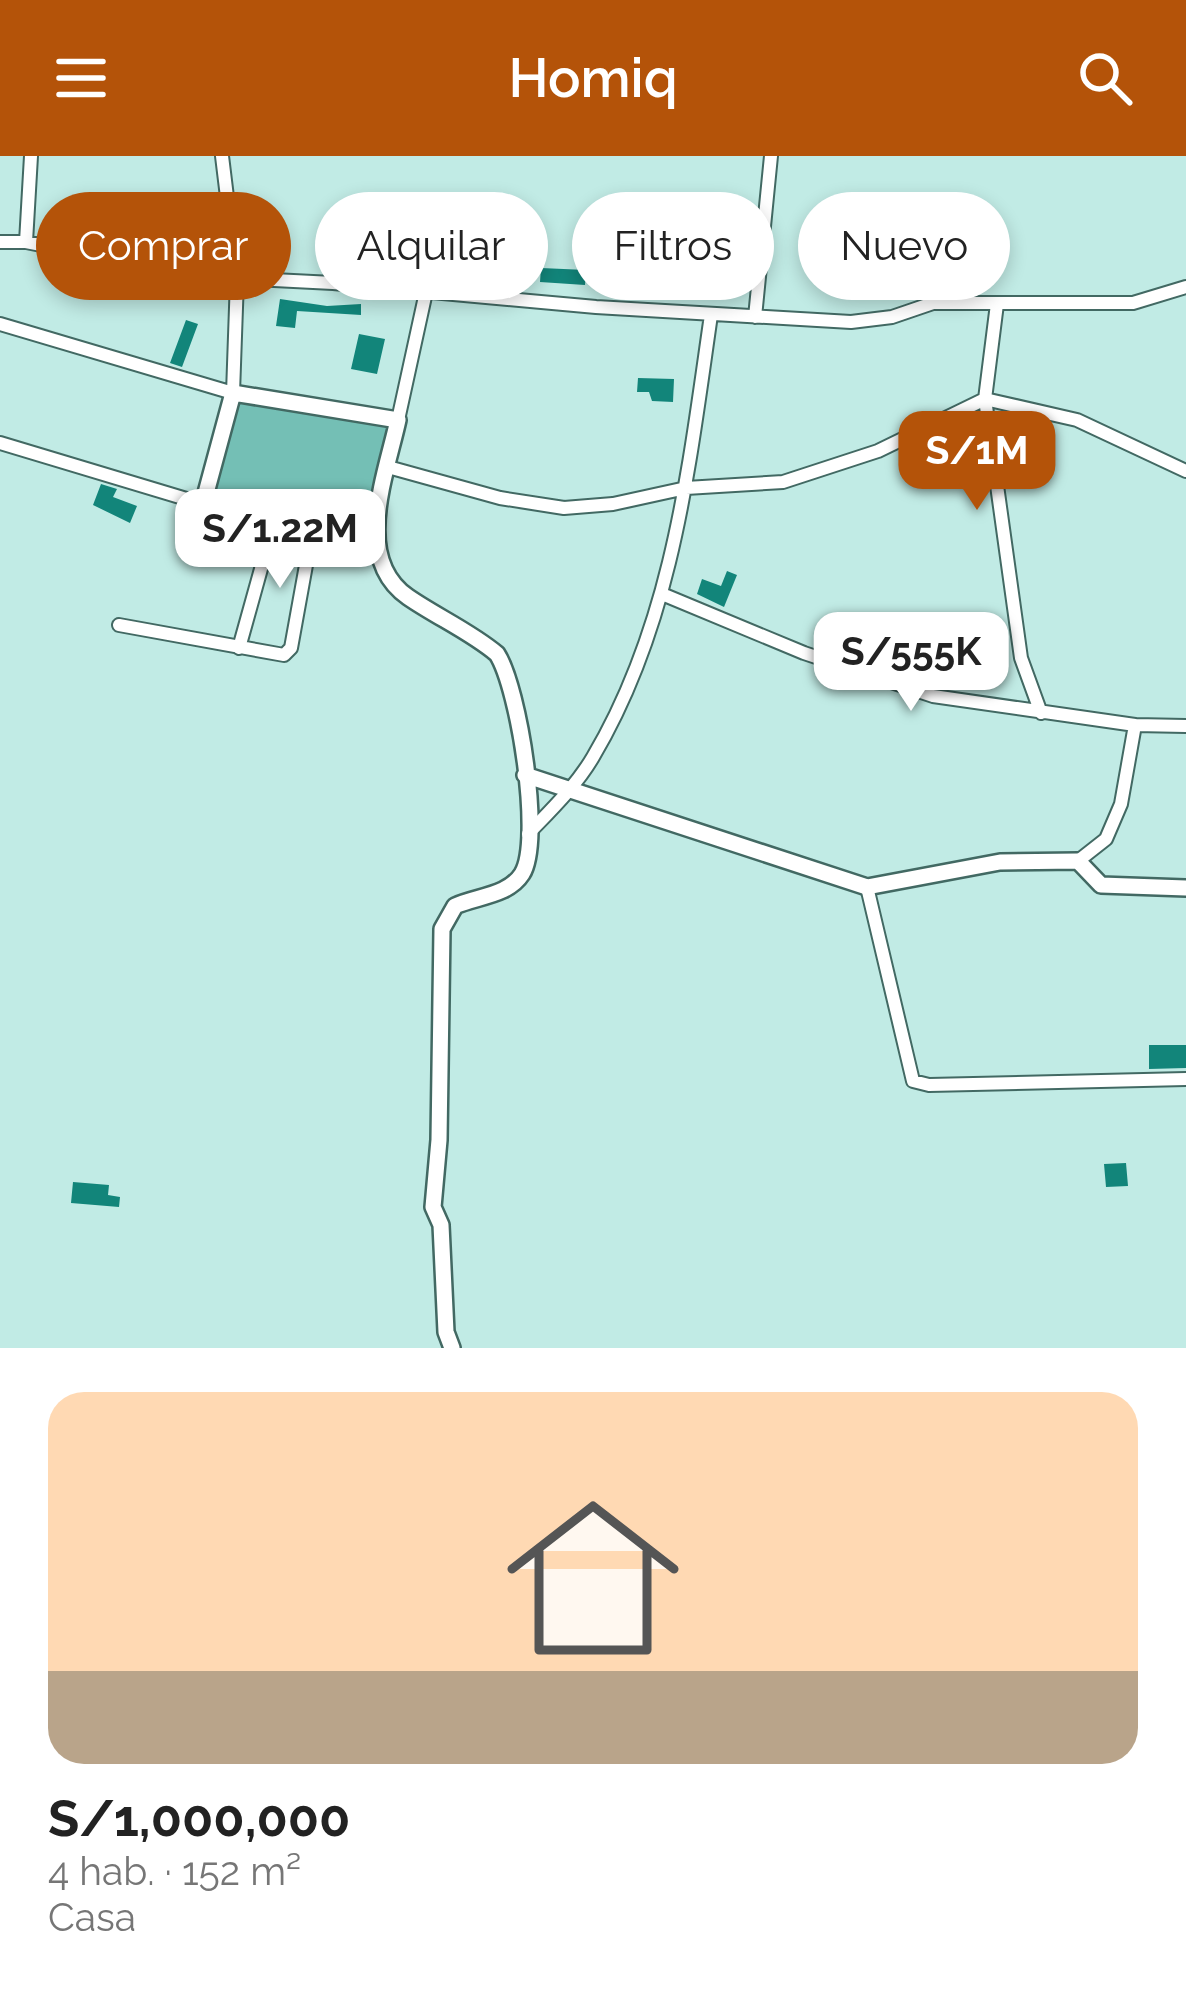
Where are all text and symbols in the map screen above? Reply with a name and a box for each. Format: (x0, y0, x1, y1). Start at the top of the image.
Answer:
icon: menu (48, 45, 114, 111)
icon: search (1072, 45, 1138, 111)
text: Homiq (508, 46, 678, 110)
chip: Comprar (36, 192, 291, 300)
chip: Alquilar (315, 192, 548, 300)
chip: Filtros (572, 192, 774, 300)
chip: Nuevo (798, 192, 1010, 300)
pin: S/1M (906, 411, 1048, 513)
text: S/1M (925, 427, 1029, 473)
pin: S/1.22M (169, 489, 391, 591)
text: S/1.22M (202, 505, 358, 551)
pin: S/555K (813, 612, 1009, 714)
text: S/555K (841, 628, 981, 674)
icon: home (485, 1470, 701, 1686)
text: S/1,000,000 (48, 1788, 350, 1848)
text: 4 hab. · 152 m² (48, 1848, 301, 1894)
text: Casa (48, 1894, 136, 1940)

